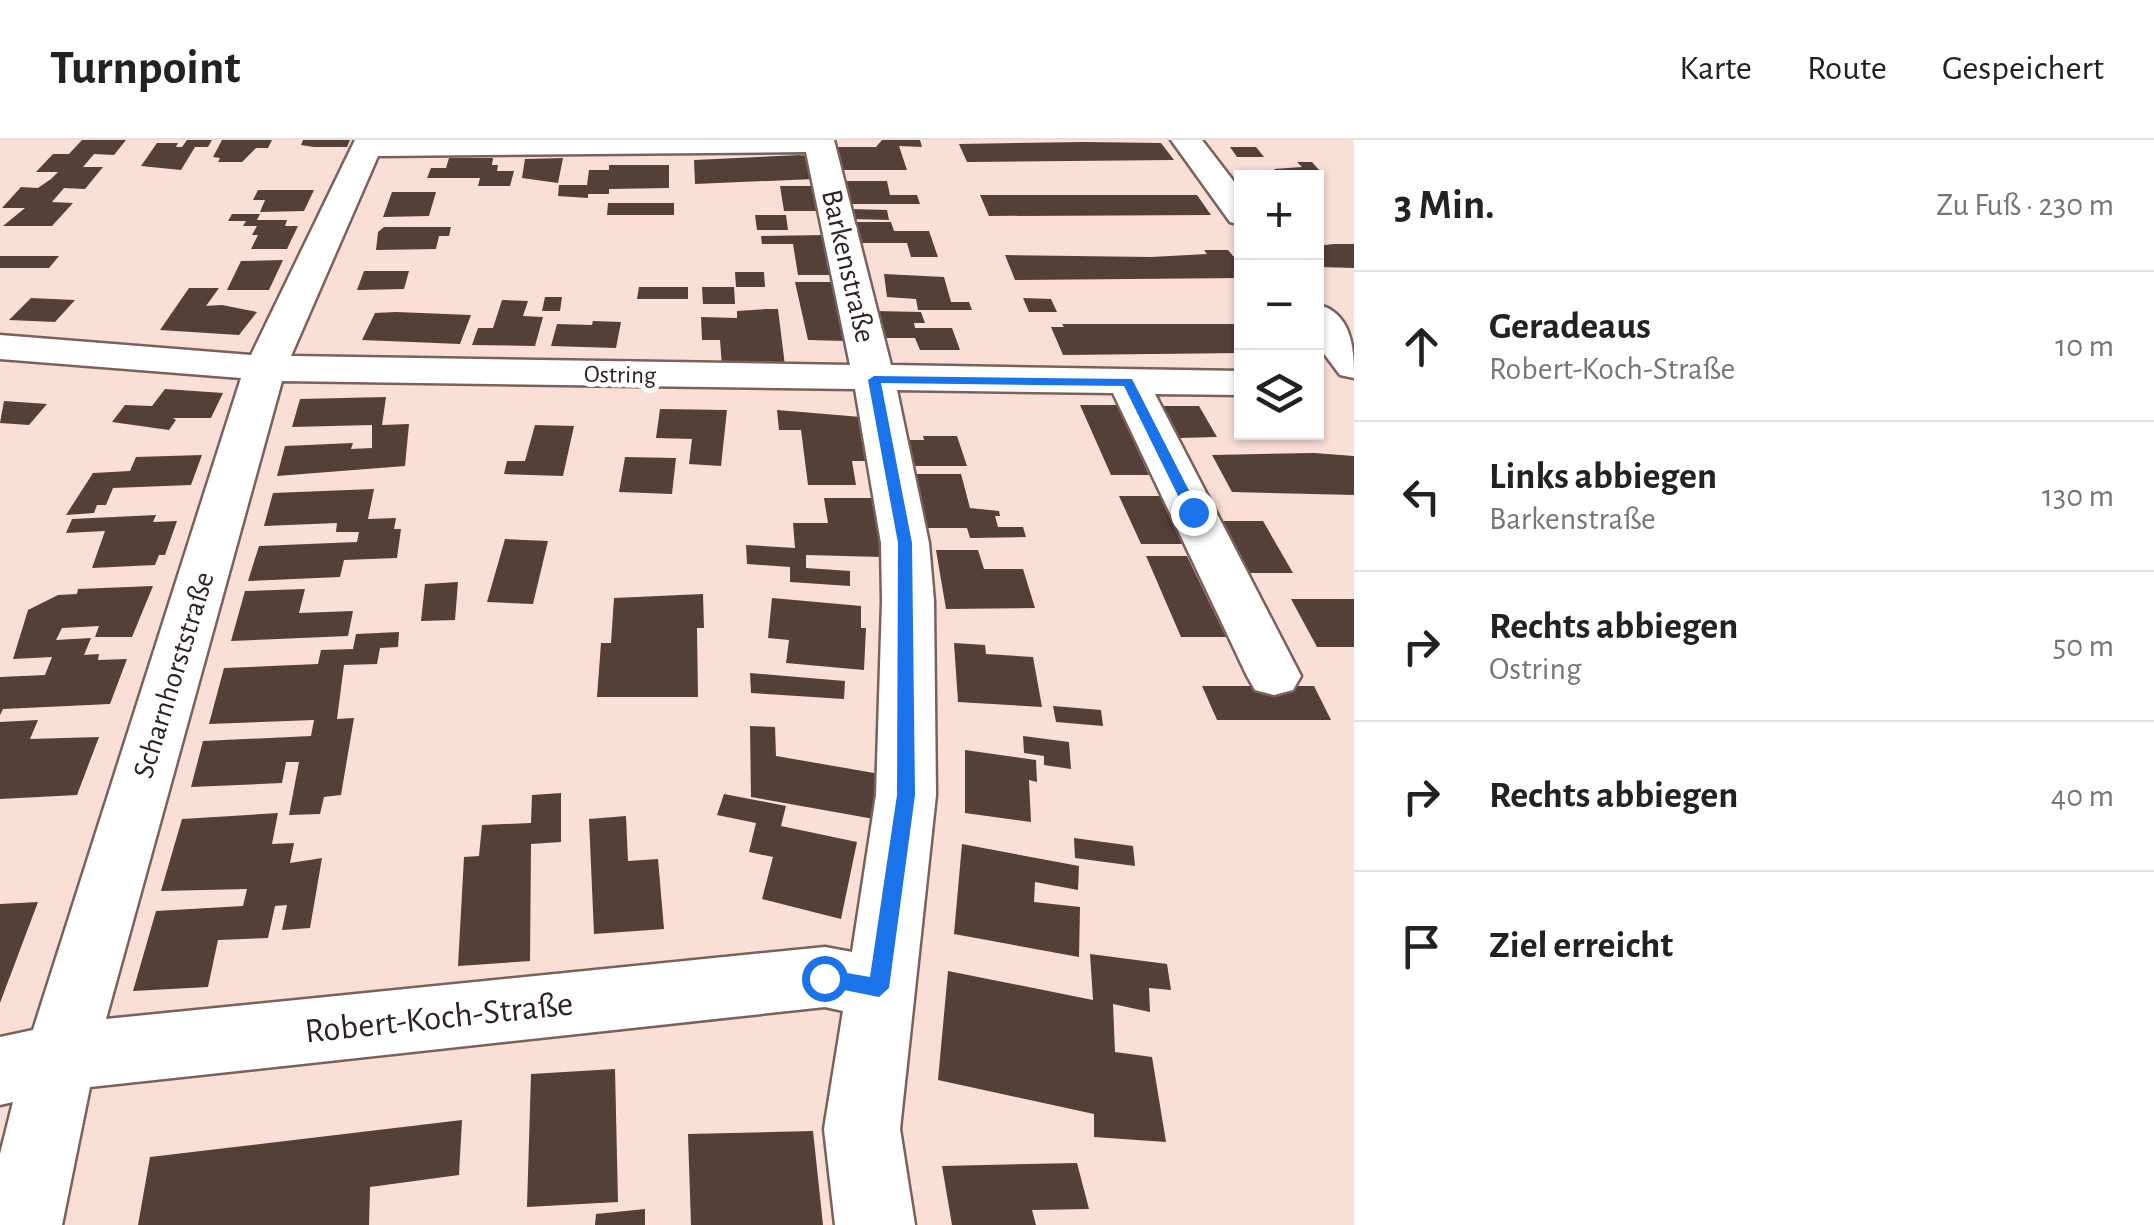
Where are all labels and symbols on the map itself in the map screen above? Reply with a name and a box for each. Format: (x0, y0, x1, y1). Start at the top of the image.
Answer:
street label: Barkenstraße (816, 186, 880, 346)
street label: Ostring (584, 362, 657, 388)
route end (1171, 490, 1217, 536)
street label: Scharnhorststraße (128, 568, 220, 782)
route start (802, 956, 848, 1002)
street label: Robert-Koch-Straße (303, 987, 575, 1049)

